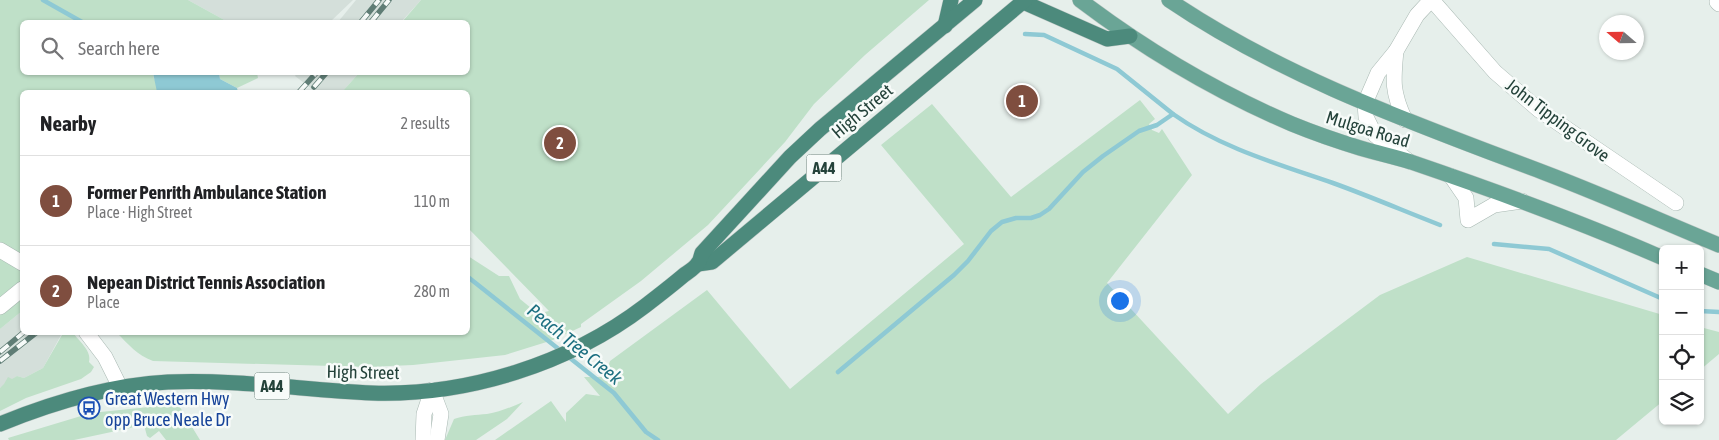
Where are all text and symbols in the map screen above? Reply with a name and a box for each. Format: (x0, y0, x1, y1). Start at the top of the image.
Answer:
north arrow (1599, 15, 1644, 60)
search box (20, 20, 470, 75)
icon: search (38, 34, 66, 62)
text: Search here (78, 37, 160, 59)
street label: John Tipping Grove (1502, 74, 1614, 166)
street label: High Street (827, 79, 897, 143)
pin: 1 (1006, 82, 1038, 120)
street label: Mulgoa Road (1324, 106, 1412, 152)
text: Nearby (40, 111, 96, 135)
text: 2 results (400, 114, 450, 132)
pin: 2 (544, 124, 576, 162)
road number: A44 (806, 154, 842, 182)
text: Former Penrith Ambulance Station (87, 181, 326, 203)
text: 1 (52, 192, 60, 210)
text: 110 m (414, 192, 450, 210)
text: Place · High Street (87, 203, 192, 221)
map controls (1659, 245, 1704, 425)
button: + (1659, 245, 1704, 290)
text: Nepean District Tennis Association (87, 271, 325, 293)
text: 2 (52, 282, 60, 300)
text: 280 m (414, 282, 450, 300)
your location (1107, 288, 1133, 314)
button: − (1659, 290, 1704, 335)
text: Place (87, 293, 120, 311)
water label: Peach Tree Creek (523, 299, 627, 389)
button: locate (1659, 335, 1704, 380)
street label: High Street (326, 361, 400, 383)
road number: A44 (254, 372, 290, 400)
button: layers (1659, 380, 1704, 425)
place label: Great Western Hwy opp Bruce Neale Dr (105, 388, 231, 430)
bus stop icon: Great Western Hwy opp Bruce Neale Dr (77, 396, 101, 420)

